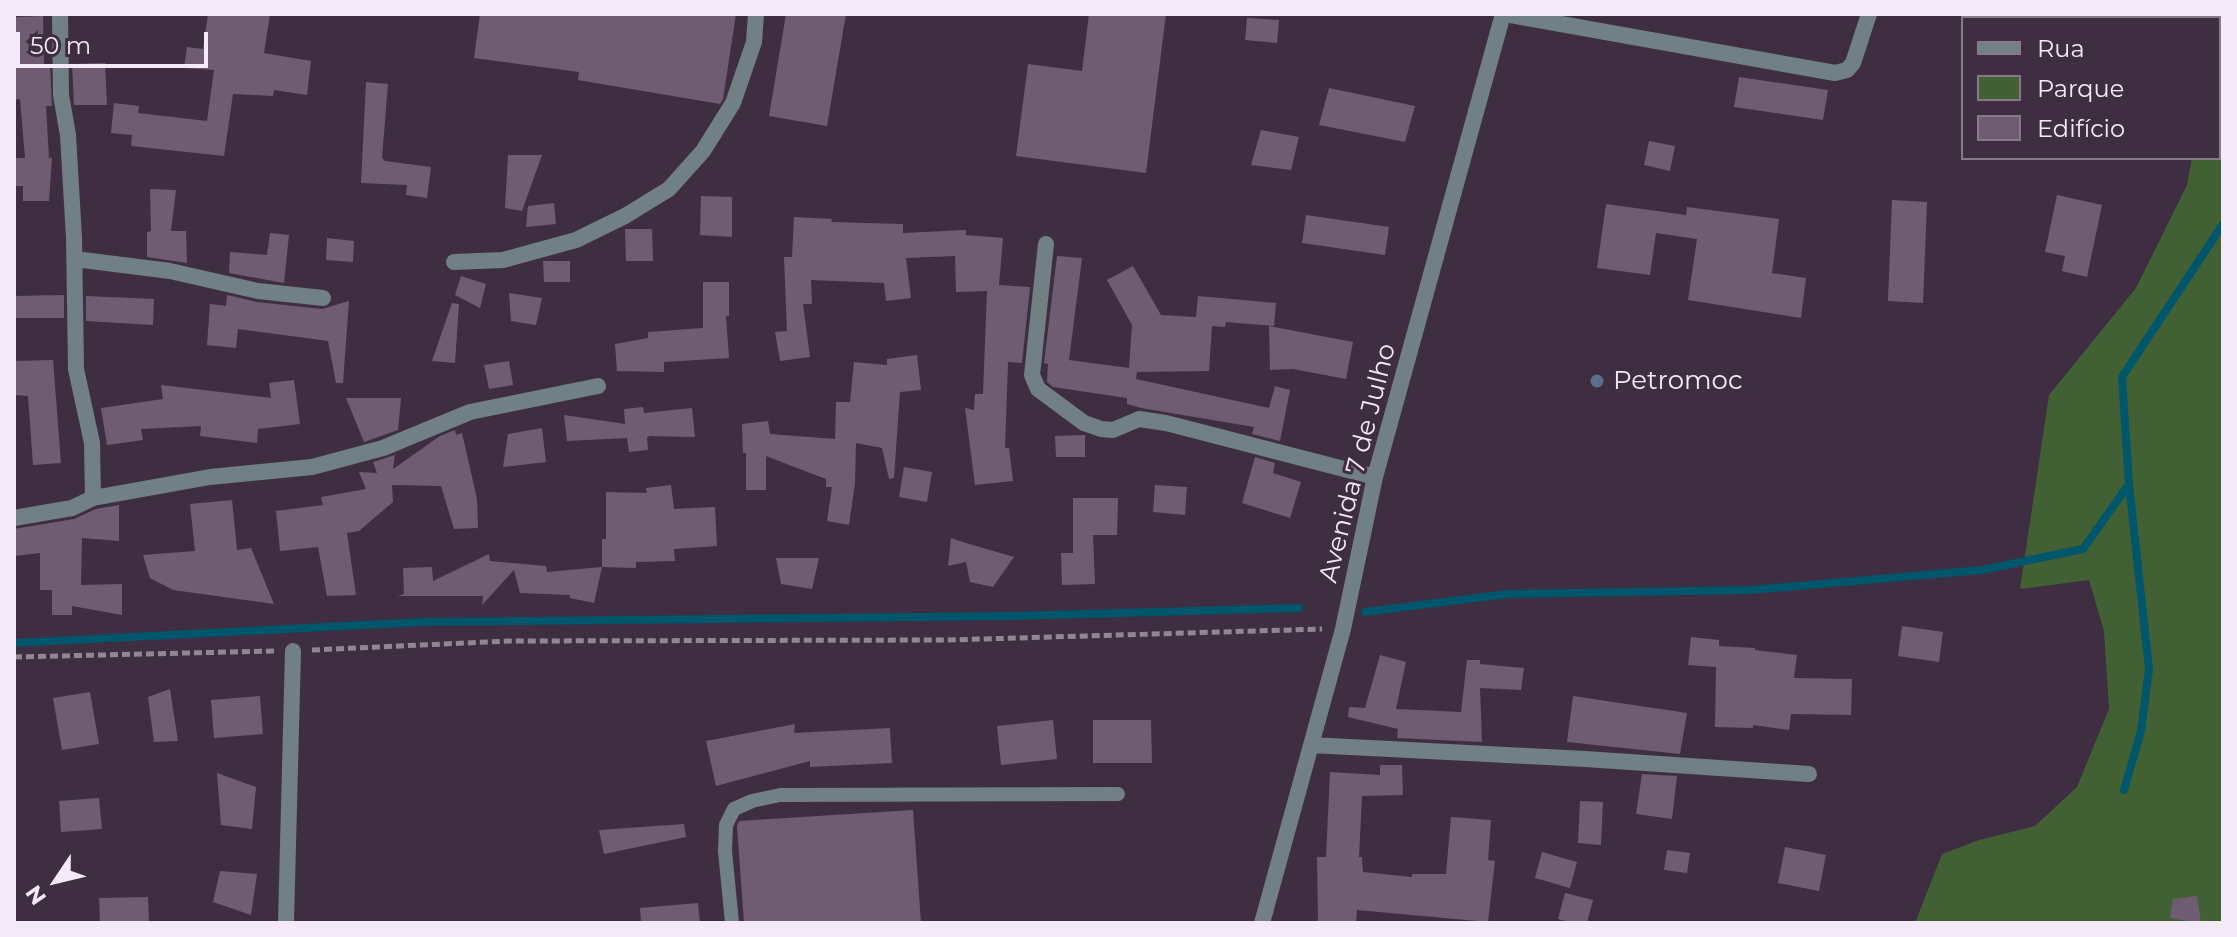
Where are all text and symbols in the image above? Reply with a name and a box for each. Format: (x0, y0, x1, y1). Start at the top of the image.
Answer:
scale bar (20, 16, 212, 66)
legend (1961, 16, 2221, 160)
text: 50 m (30, 31, 91, 60)
text: Rua (2037, 34, 2085, 63)
text: Parque (2037, 74, 2124, 103)
text: Edifício (2037, 114, 2125, 143)
street label: Avenida 7 de Julho (1313, 340, 1403, 586)
place label: Petromoc (1613, 365, 1743, 397)
marker: Petromoc (1588, 372, 1606, 390)
north arrow (16, 841, 96, 921)
text: N (20, 880, 52, 910)

